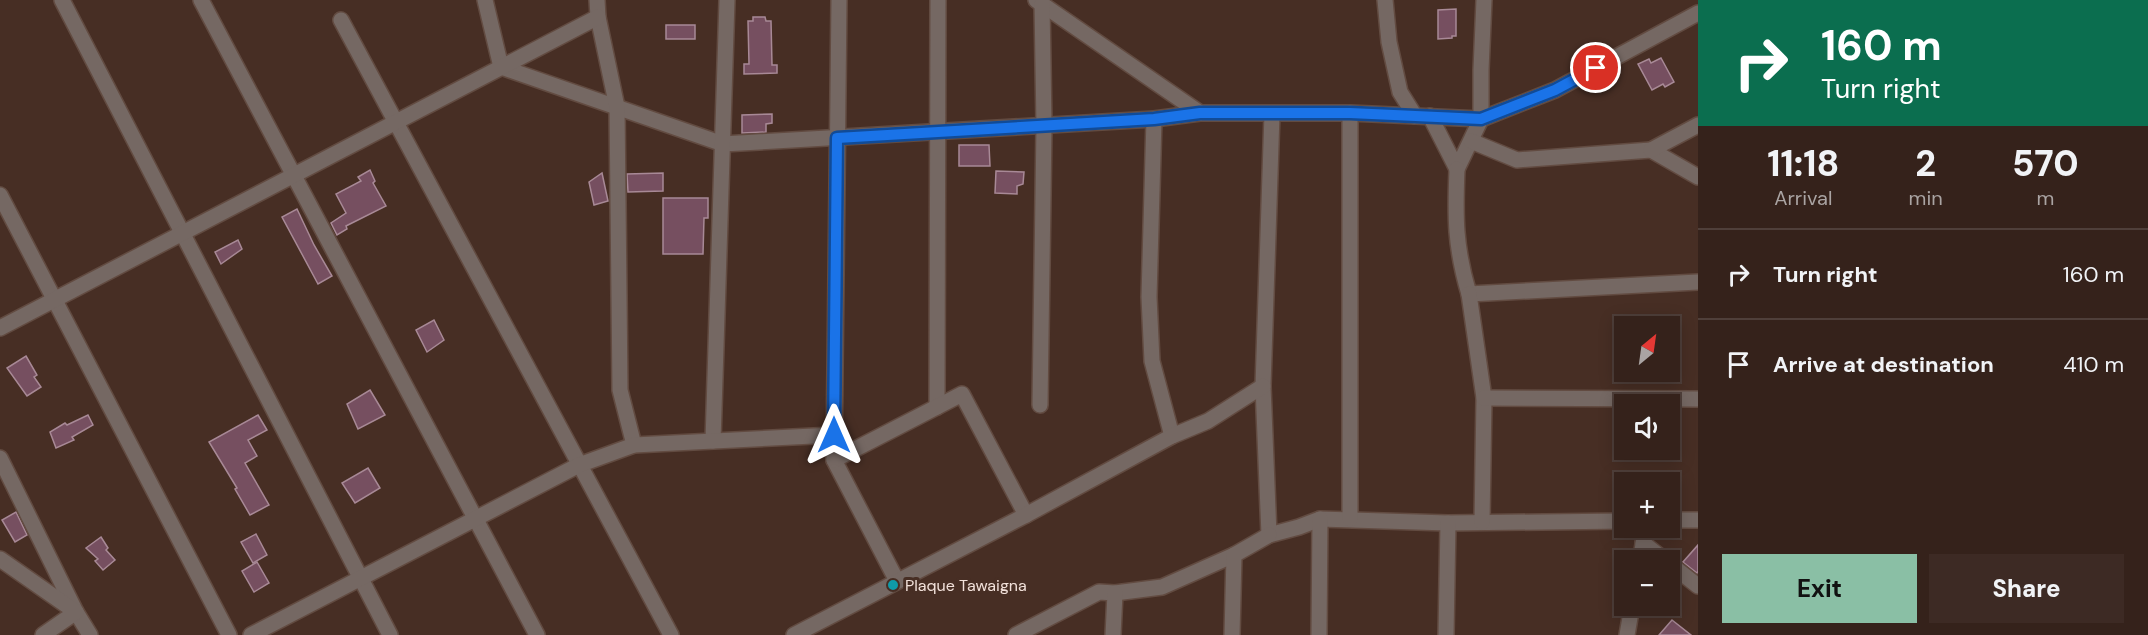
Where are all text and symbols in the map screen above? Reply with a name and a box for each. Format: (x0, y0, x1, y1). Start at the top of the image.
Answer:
text: 160 m (1821, 18, 1942, 73)
icon: right (1722, 24, 1800, 102)
pin (1570, 42, 1621, 93)
icon: arrive (1579, 51, 1612, 84)
text: Turn right (1821, 71, 1941, 106)
text: 11:18 (1767, 140, 1839, 187)
text: 2 (1915, 140, 1936, 187)
text: 570 (2012, 140, 2079, 187)
text: Arrival (1774, 185, 1832, 211)
text: min (1909, 185, 1943, 211)
text: m (2036, 185, 2054, 211)
icon: right (1722, 258, 1755, 291)
text: Turn right (1773, 260, 1878, 289)
text: 160 m (2063, 260, 2124, 289)
north arrow (1614, 316, 1680, 382)
map controls (1614, 316, 1680, 616)
icon: arrive (1722, 348, 1755, 381)
text: Arrive at destination (1773, 350, 1994, 379)
text: 410 m (2063, 350, 2124, 379)
button: sound (1614, 394, 1680, 460)
position arrow (802, 403, 866, 467)
button: + (1614, 472, 1680, 538)
button: − (1614, 550, 1680, 616)
button: Exit (1722, 554, 1917, 623)
button: Share (1929, 554, 2124, 623)
place label: Plaque Tawaigna (905, 575, 1027, 596)
marker: Plaque Tawaigna (886, 578, 900, 592)

